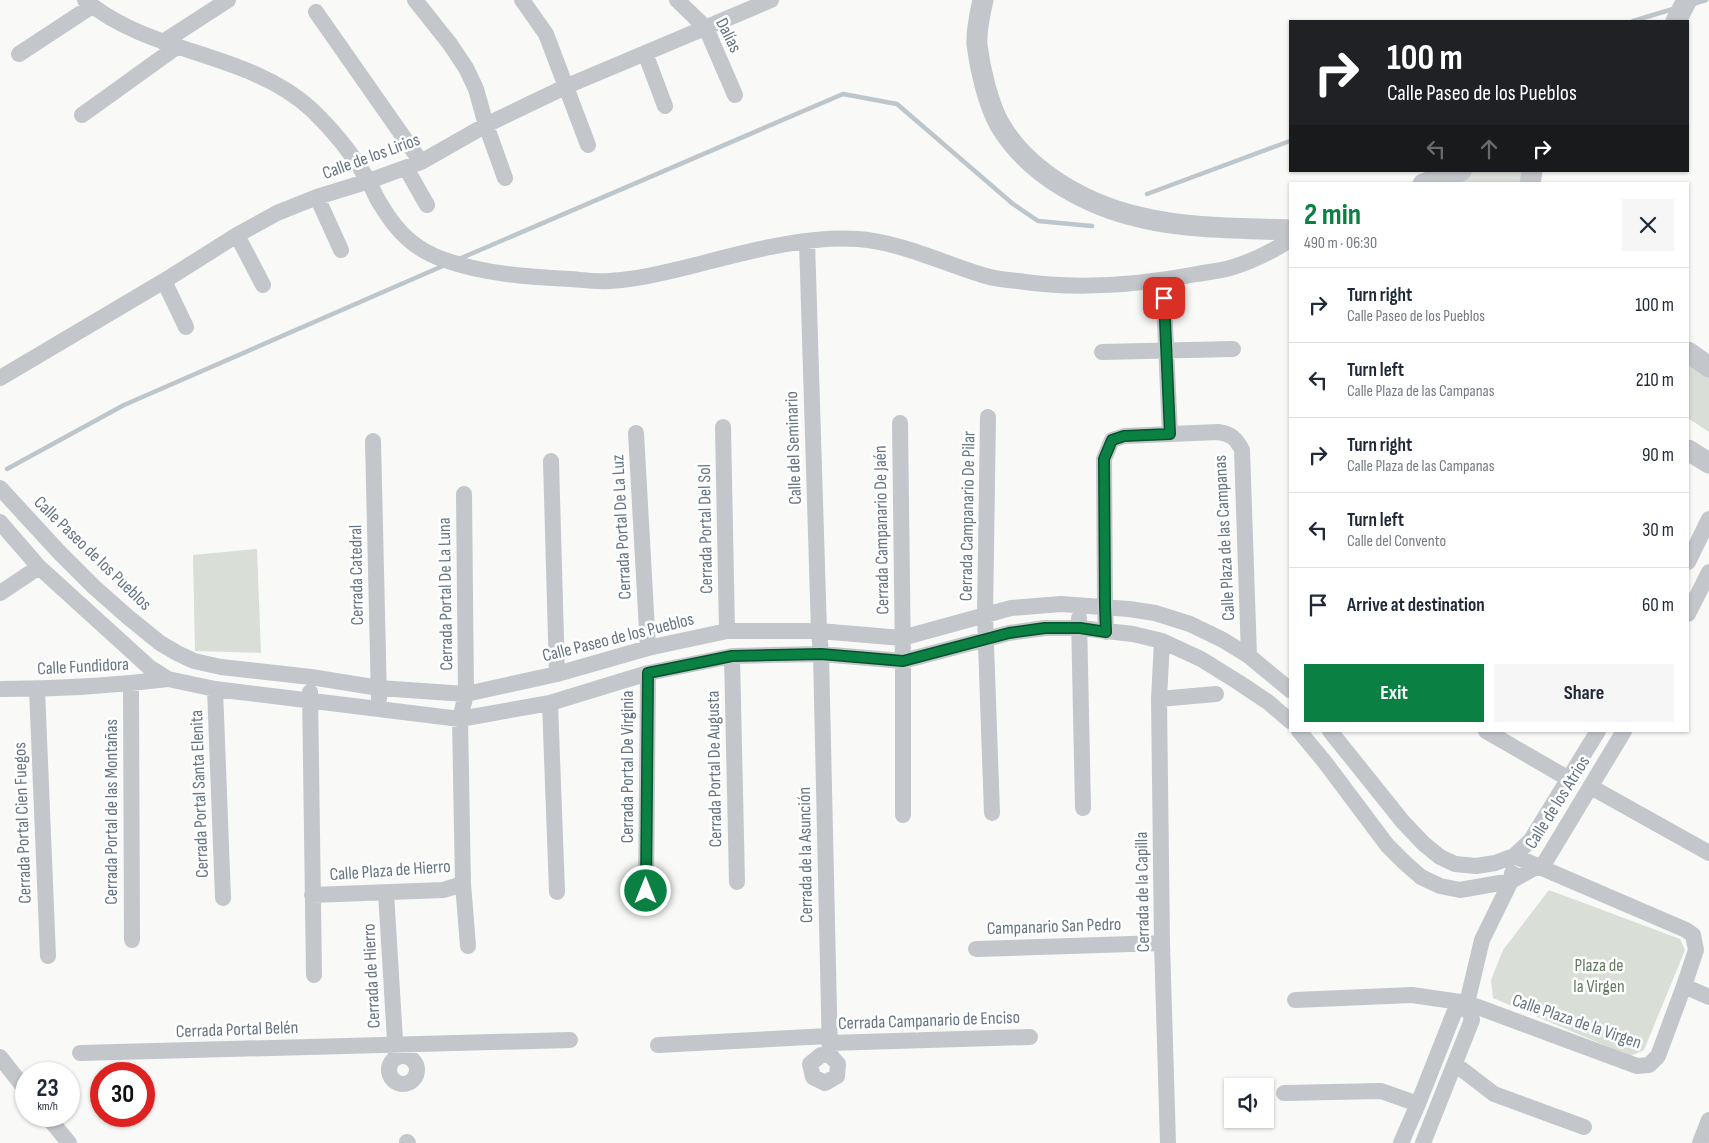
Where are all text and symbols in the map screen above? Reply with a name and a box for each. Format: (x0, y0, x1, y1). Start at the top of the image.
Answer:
street label: Dalías (711, 15, 746, 56)
text: 100 m (1387, 37, 1463, 80)
icon: right (1304, 40, 1369, 105)
text: Calle Paseo de los Pueblos (1387, 80, 1577, 107)
street label: Calle de los Lirios (319, 129, 423, 184)
icon: left (1422, 135, 1450, 163)
icon: ahead (1475, 135, 1503, 163)
icon: right (1528, 135, 1556, 163)
text: 2 min (1304, 197, 1361, 233)
button: close (1622, 199, 1674, 251)
text: 490 m · 06:30 (1304, 234, 1377, 253)
pin (1143, 277, 1185, 319)
icon: arrive (1150, 284, 1178, 312)
text: Turn right (1347, 284, 1412, 307)
icon: right (1304, 291, 1332, 319)
text: 100 m (1635, 294, 1674, 317)
text: Calle Paseo de los Pueblos (1347, 307, 1485, 326)
text: Turn left (1347, 359, 1404, 382)
icon: left (1304, 366, 1332, 394)
text: 210 m (1636, 369, 1674, 392)
text: Calle Plaza de las Campanas (1347, 382, 1494, 401)
street label: Calle del Seminario (781, 391, 806, 505)
street label: Cerrada Campanario De Pilar (956, 431, 979, 601)
text: Turn right (1347, 434, 1412, 457)
icon: right (1304, 441, 1332, 469)
text: 90 m (1642, 444, 1674, 467)
street label: Cerrada Campanario De Jaén (870, 445, 893, 615)
street label: Cerrada Portal De La Luz (607, 453, 636, 600)
street label: Calle Plaza de las Campanas (1210, 455, 1239, 621)
text: Calle Plaza de las Campanas (1347, 457, 1494, 476)
street label: Cerrada Portal Del Sol (694, 464, 717, 594)
street label: Calle Paseo de los Pueblos (29, 492, 156, 615)
text: Turn left (1347, 509, 1404, 532)
icon: left (1304, 516, 1332, 544)
street label: Cerrada Portal De La Luna (434, 517, 457, 671)
text: 30 m (1642, 519, 1674, 542)
street label: Cerrada Catedral (345, 524, 368, 626)
text: Calle del Convento (1347, 532, 1446, 551)
icon: arrive (1304, 591, 1332, 619)
text: Arrive at destination (1347, 594, 1485, 617)
text: 60 m (1642, 594, 1674, 617)
street label: Calle Paseo de los Pueblos (540, 609, 696, 666)
street label: Calle Fundidora (37, 654, 129, 679)
button: Exit (1304, 664, 1484, 722)
button: Share (1494, 664, 1674, 722)
street label: Cerrada Portal De Augusta (703, 690, 726, 848)
street label: Cerrada Portal De Virginia (617, 691, 638, 843)
street label: Cerrada Portal Santa Elenita (186, 710, 213, 878)
street label: Cerrada Portal de las Montañas (101, 719, 122, 905)
street label: Cerrada Portal Cien Fuegos (9, 742, 36, 904)
street label: Calle de los Atrios (1521, 752, 1594, 853)
street label: Cerrada de la Asunción (794, 787, 817, 923)
street label: Cerrada de la Capilla (1131, 831, 1154, 952)
street label: Calle Plaza de Hierro (329, 856, 451, 885)
position arrow (619, 864, 671, 916)
street label: Campanario San Pedro (986, 914, 1122, 939)
street label: Cerrada de Hierro (358, 923, 385, 1029)
park label: Plaza de la Virgen (1573, 955, 1625, 997)
street label: Calle Plaza de la Virgen (1510, 990, 1644, 1053)
street label: Cerrada Campanario de Enciso (838, 1007, 1020, 1034)
street label: Cerrada Portal Belén (175, 1017, 299, 1042)
speed limit sign: 30 (90, 1062, 155, 1127)
text: 23 (36, 1073, 59, 1104)
map controls (1224, 1078, 1274, 1128)
button: sound (1224, 1078, 1274, 1128)
text: km/h (37, 1099, 58, 1114)

